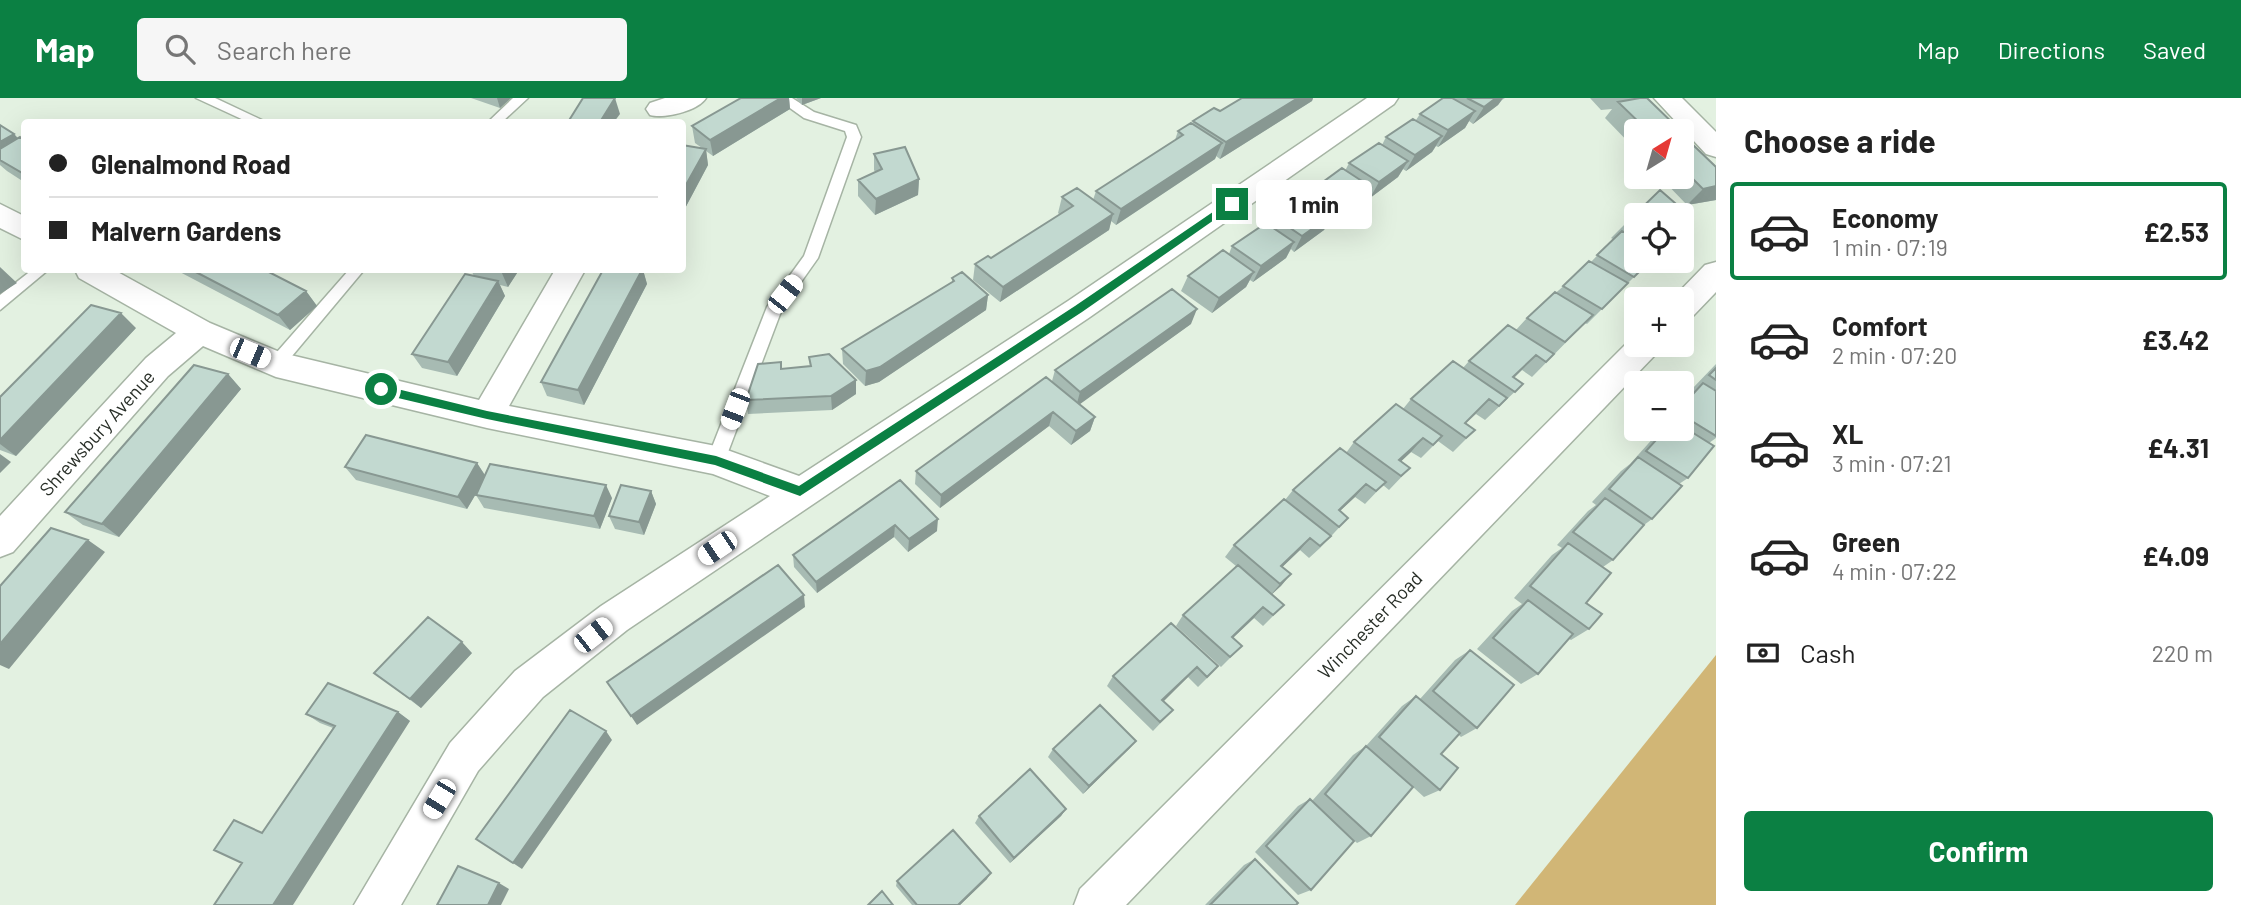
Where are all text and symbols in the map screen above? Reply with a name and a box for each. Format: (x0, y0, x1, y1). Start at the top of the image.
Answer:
search box (137, 18, 627, 81)
text: Map (35, 29, 95, 69)
icon: search (161, 30, 199, 68)
text: Search here (217, 34, 352, 65)
text: Map (1917, 35, 1960, 64)
text: Directions (1998, 35, 2105, 64)
text: Saved (2143, 35, 2206, 64)
north arrow (1624, 119, 1694, 189)
map controls (1624, 119, 1694, 441)
text: Choose a ride (1744, 121, 1936, 159)
text: Glenalmond Road (91, 148, 291, 179)
callout: 1 min (1256, 180, 1372, 228)
route end (1216, 188, 1248, 220)
text: 1 min (1289, 190, 1339, 218)
icon: car (1748, 200, 1811, 263)
text: Economy (1832, 202, 1938, 233)
button: locate (1624, 203, 1694, 273)
text: Malvern Gardens (91, 215, 281, 246)
text: £2.53 (2143, 216, 2209, 247)
text: 1 min · 07:19 (1832, 233, 1948, 261)
car (764, 271, 807, 317)
button: + (1624, 287, 1694, 357)
icon: car (1748, 308, 1811, 371)
text: Comfort (1832, 310, 1928, 341)
text: £3.42 (2142, 324, 2209, 355)
car (227, 335, 274, 371)
text: 2 min · 07:20 (1832, 341, 1957, 369)
street label: Shrewsbury Avenue (34, 365, 159, 500)
button: − (1624, 371, 1694, 441)
route start (365, 373, 397, 405)
car (718, 386, 753, 432)
icon: car (1748, 416, 1811, 479)
text: XL (1832, 418, 1863, 449)
text: £4.31 (2147, 432, 2209, 463)
text: 3 min · 07:21 (1832, 449, 1952, 477)
icon: car (1748, 524, 1811, 587)
text: Green (1832, 526, 1900, 557)
car (694, 528, 741, 568)
text: £4.09 (2142, 540, 2209, 571)
text: 4 min · 07:22 (1832, 557, 1957, 585)
street label: Winchester Road (1313, 566, 1427, 683)
car (570, 614, 617, 656)
icon: cash (1744, 634, 1782, 672)
text: Cash (1800, 637, 1855, 668)
text: 220 m (2152, 639, 2213, 667)
car (420, 776, 459, 822)
button: Confirm (1744, 811, 2213, 891)

